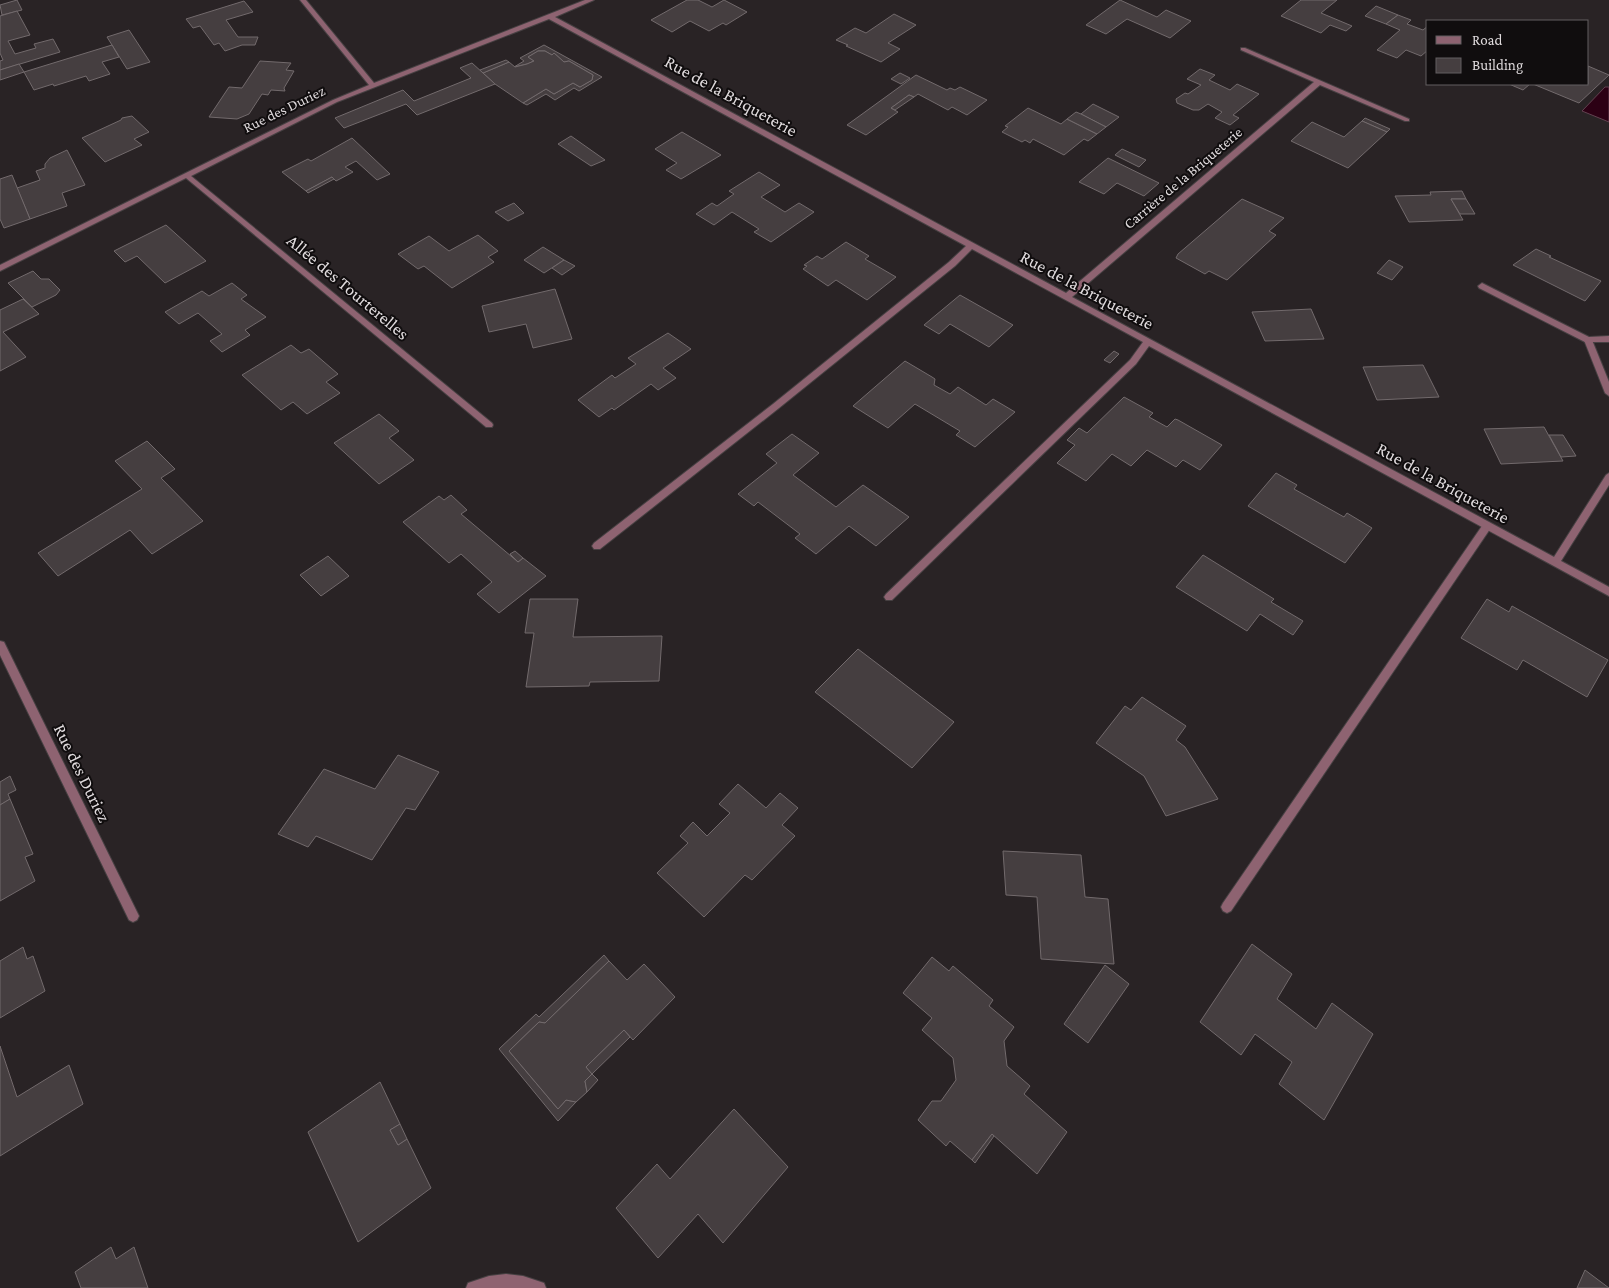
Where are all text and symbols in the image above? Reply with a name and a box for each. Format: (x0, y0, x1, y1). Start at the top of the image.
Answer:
legend (1426, 20, 1589, 85)
text: Road (1472, 32, 1503, 48)
street label: Rue de la Briqueterie (661, 51, 801, 141)
text: Building (1472, 57, 1523, 74)
street label: Rue des Duriez (241, 82, 327, 136)
street label: Carrière de la Briqueterie (1121, 124, 1246, 233)
street label: Allée des Tourterelles (283, 230, 413, 344)
street label: Rue de la Briqueterie (1017, 246, 1157, 334)
street label: Rue de la Briqueterie (1373, 438, 1513, 528)
street label: Rue des Duriez (50, 721, 115, 826)

